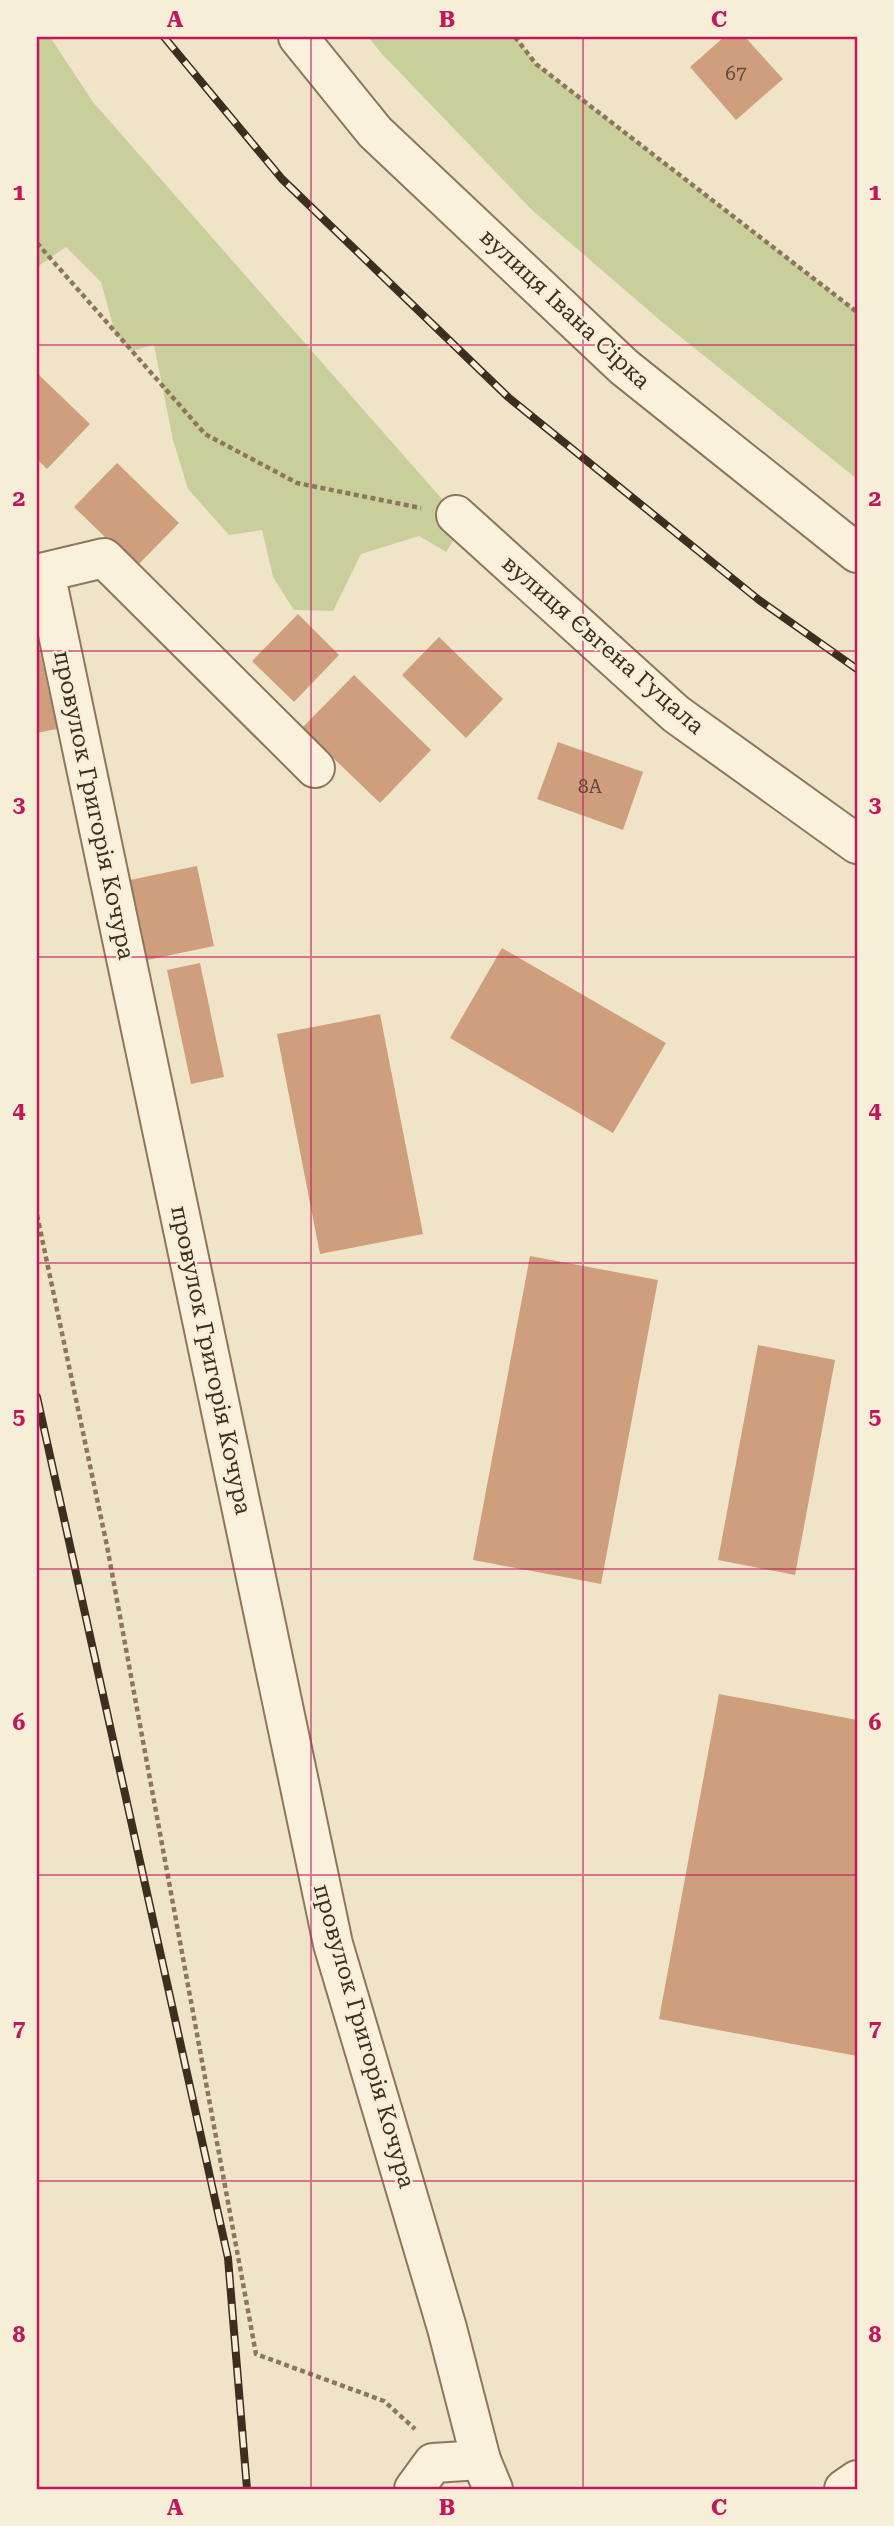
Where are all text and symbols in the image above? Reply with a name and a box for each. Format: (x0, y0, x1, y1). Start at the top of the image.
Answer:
text: A (167, 6, 184, 33)
text: B (439, 6, 455, 33)
text: C (711, 6, 727, 33)
house number: 67 (725, 62, 747, 85)
text: 1 (13, 179, 26, 206)
text: 1 (869, 179, 882, 206)
street label: вулиця Івана Сірка (474, 223, 656, 395)
text: 2 (13, 485, 25, 512)
text: 2 (869, 485, 881, 512)
street label: вулиця Євгена Гуцала (497, 550, 710, 740)
street label: провулок Григорія Кочура (48, 648, 140, 962)
house number: 8А (578, 775, 603, 798)
text: 3 (13, 791, 26, 818)
text: 3 (869, 791, 882, 818)
text: 4 (13, 1097, 26, 1124)
text: 4 (869, 1097, 882, 1124)
street label: провулок Григорія Кочура (165, 1203, 257, 1517)
text: 5 (13, 1403, 26, 1430)
text: 5 (869, 1403, 882, 1430)
text: 6 (13, 1709, 26, 1736)
text: 6 (869, 1709, 882, 1736)
street label: провулок Григорія Кочура (308, 1881, 421, 2192)
text: 7 (13, 2015, 26, 2042)
text: 7 (869, 2015, 882, 2042)
text: 8 (13, 2321, 26, 2348)
text: 8 (869, 2321, 882, 2348)
text: A (167, 2494, 184, 2521)
text: B (439, 2494, 455, 2521)
text: C (711, 2494, 727, 2521)

